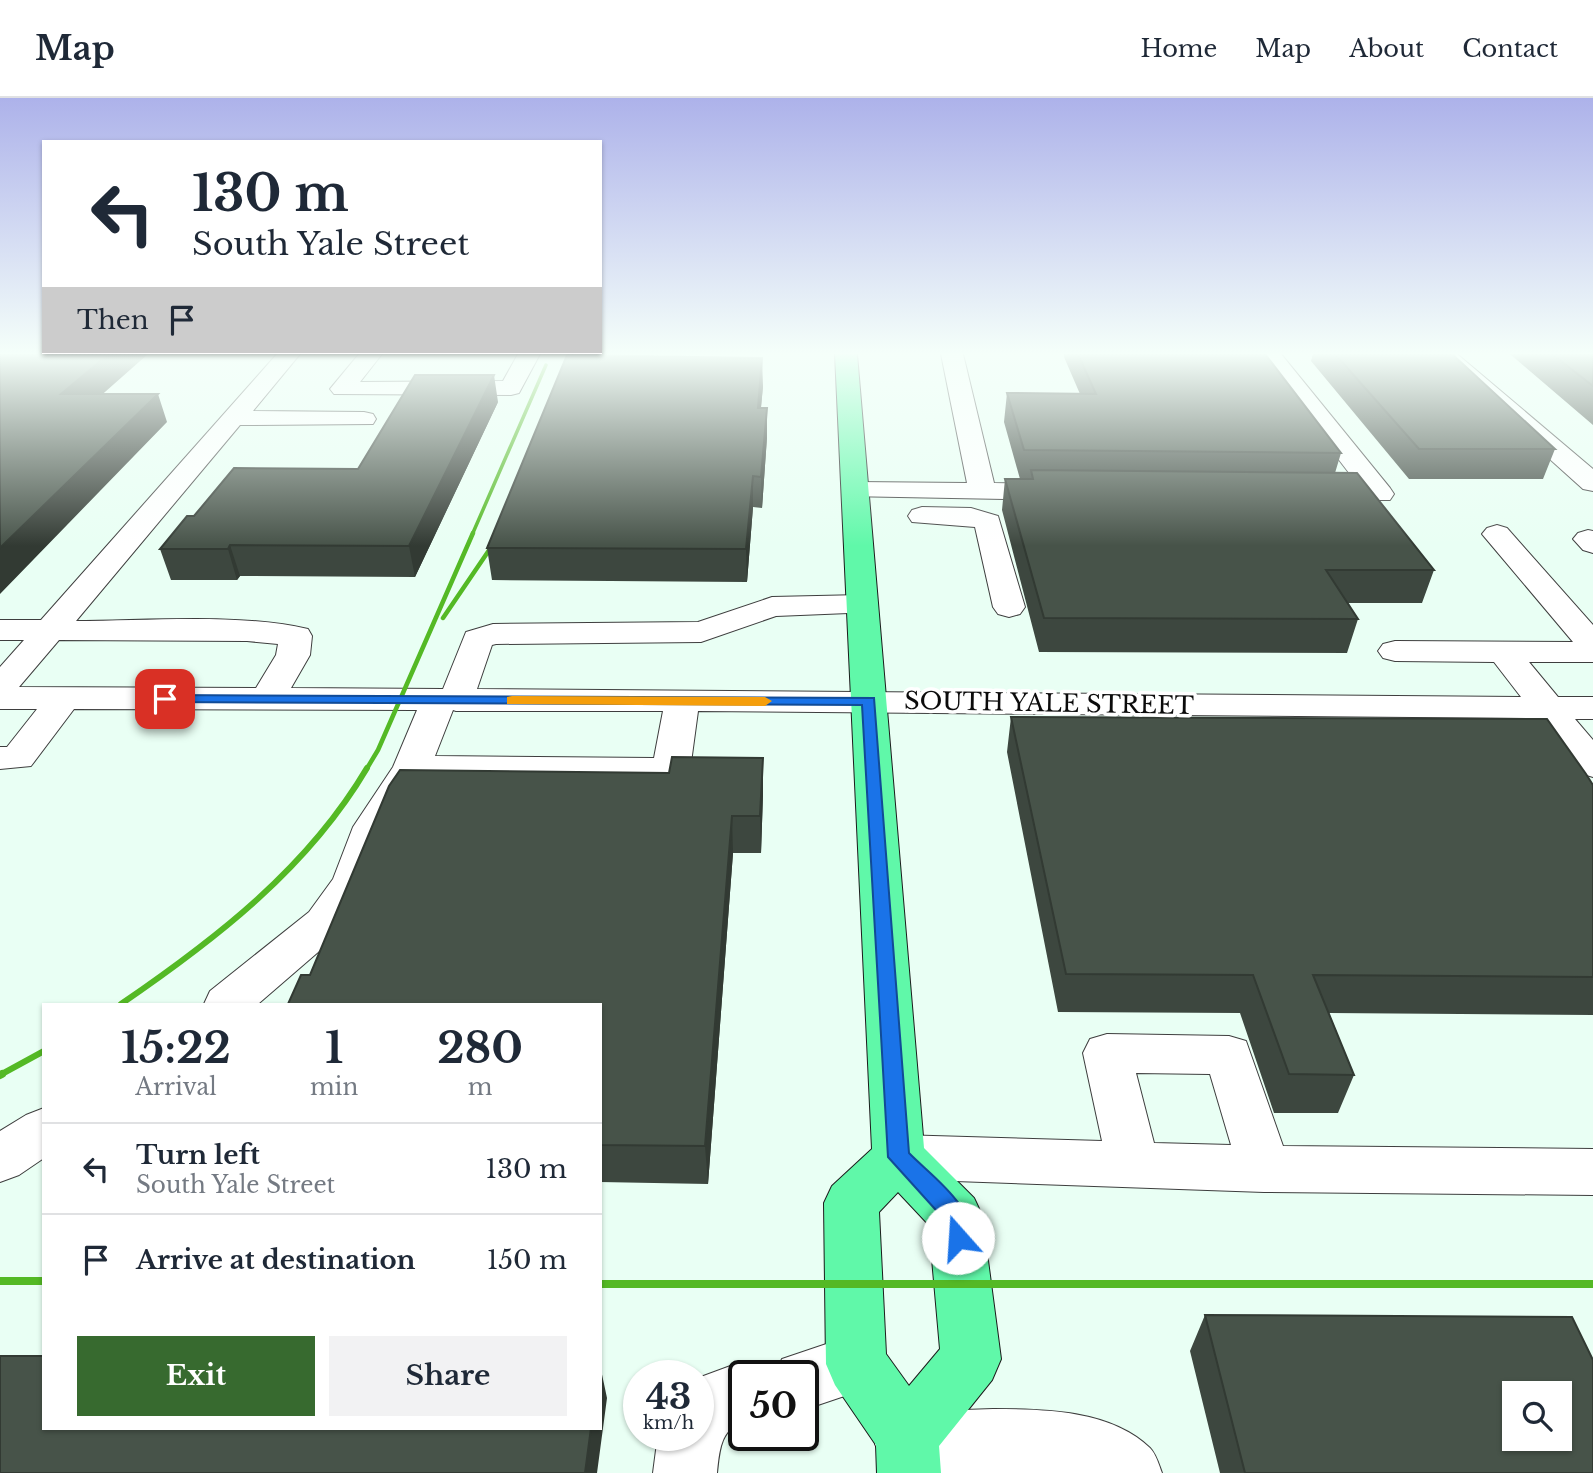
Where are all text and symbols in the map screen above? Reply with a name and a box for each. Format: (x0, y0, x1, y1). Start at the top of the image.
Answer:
text: Map (35, 28, 115, 69)
text: Home (1141, 34, 1217, 63)
text: Map (1255, 34, 1311, 63)
text: About (1349, 34, 1424, 63)
text: Contact (1462, 34, 1558, 63)
text: 130 m (192, 163, 349, 224)
icon: left (77, 168, 168, 259)
text: South Yale Street (192, 224, 469, 264)
icon: arrive (163, 301, 201, 339)
text: Then (77, 304, 149, 336)
pin (135, 669, 195, 729)
icon: arrive (146, 680, 184, 718)
street label: SOUTH YALE STREET (904, 686, 1194, 720)
text: 15:22 (121, 1022, 231, 1074)
text: 1 (325, 1022, 343, 1074)
text: 280 (437, 1022, 523, 1074)
text: Arrival (135, 1073, 217, 1101)
text: min (310, 1073, 358, 1101)
text: m (468, 1073, 492, 1101)
text: Turn left (136, 1139, 260, 1171)
icon: left (77, 1150, 115, 1188)
text: 130 m (485, 1153, 567, 1185)
text: South Yale Street (136, 1171, 335, 1199)
position arrow (921, 1201, 995, 1275)
icon: arrive (77, 1241, 115, 1279)
text: Arrive at destination (136, 1244, 416, 1276)
text: 150 m (487, 1244, 567, 1276)
button: Exit (77, 1336, 315, 1416)
button: Share (329, 1336, 567, 1416)
speed limit sign: 50 (728, 1360, 819, 1451)
text: 43 (646, 1375, 691, 1418)
map controls (1502, 1381, 1572, 1451)
button: search (1502, 1381, 1572, 1451)
text: km/h (643, 1412, 694, 1434)

